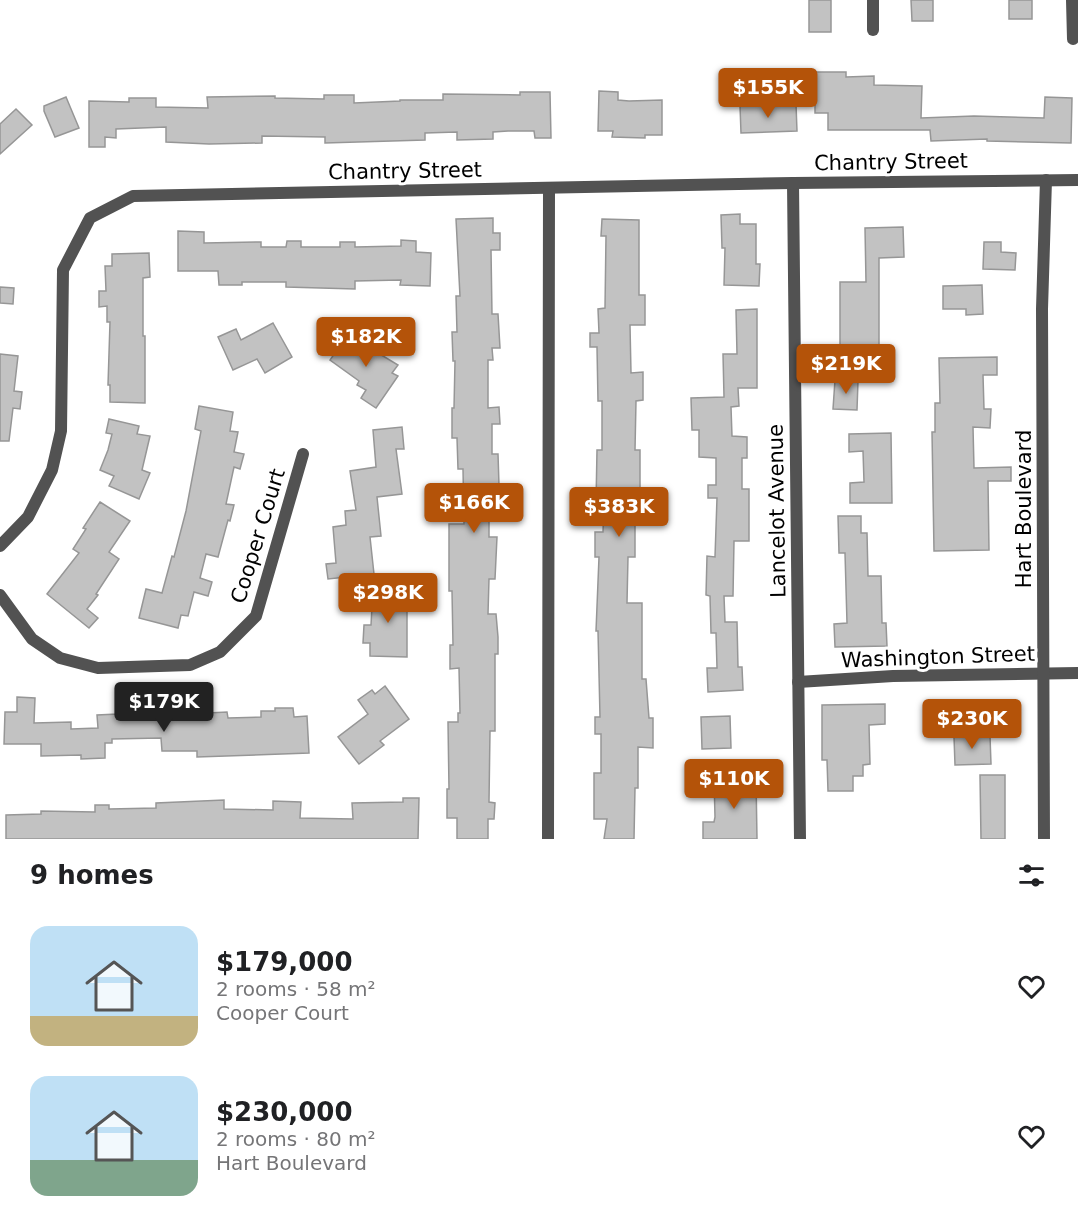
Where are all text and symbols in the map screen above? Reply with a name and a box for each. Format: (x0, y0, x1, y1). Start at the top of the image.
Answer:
pin: $155K (726, 68, 810, 119)
text: $155K (732, 75, 804, 99)
street label: Chantry Street (814, 149, 968, 175)
street label: Chantry Street (328, 158, 482, 184)
pin: $182K (324, 317, 408, 368)
text: $182K (330, 324, 402, 348)
pin: $219K (804, 344, 888, 395)
text: $219K (810, 351, 882, 375)
street label: Lancelot Avenue (763, 424, 791, 598)
street label: Hart Boulevard (1012, 430, 1036, 588)
street label: Cooper Court (226, 466, 290, 606)
pin: $166K (432, 483, 516, 534)
pin: $383K (577, 487, 661, 538)
text: $166K (438, 490, 510, 514)
text: $383K (583, 494, 655, 518)
pin: $298K (346, 573, 430, 624)
text: $298K (352, 580, 424, 604)
street label: Washington Street (841, 642, 1035, 672)
pin: $179K (122, 682, 206, 733)
text: $179K (128, 689, 200, 713)
pin: $230K (930, 699, 1014, 750)
text: $230K (936, 706, 1008, 730)
pin: $110K (692, 759, 776, 810)
text: $110K (698, 766, 770, 790)
icon: filters (1015, 859, 1048, 892)
text: 9 homes (30, 860, 154, 890)
text: $179,000 (216, 947, 353, 977)
icon: home (78, 950, 150, 1022)
icon: heart (1015, 970, 1048, 1003)
text: 2 rooms · 58 m² (216, 977, 376, 1001)
text: Cooper Court (216, 1001, 349, 1025)
text: $230,000 (216, 1097, 353, 1127)
icon: home (78, 1100, 150, 1172)
icon: heart (1015, 1120, 1048, 1153)
text: 2 rooms · 80 m² (216, 1127, 376, 1151)
text: Hart Boulevard (216, 1151, 367, 1175)

